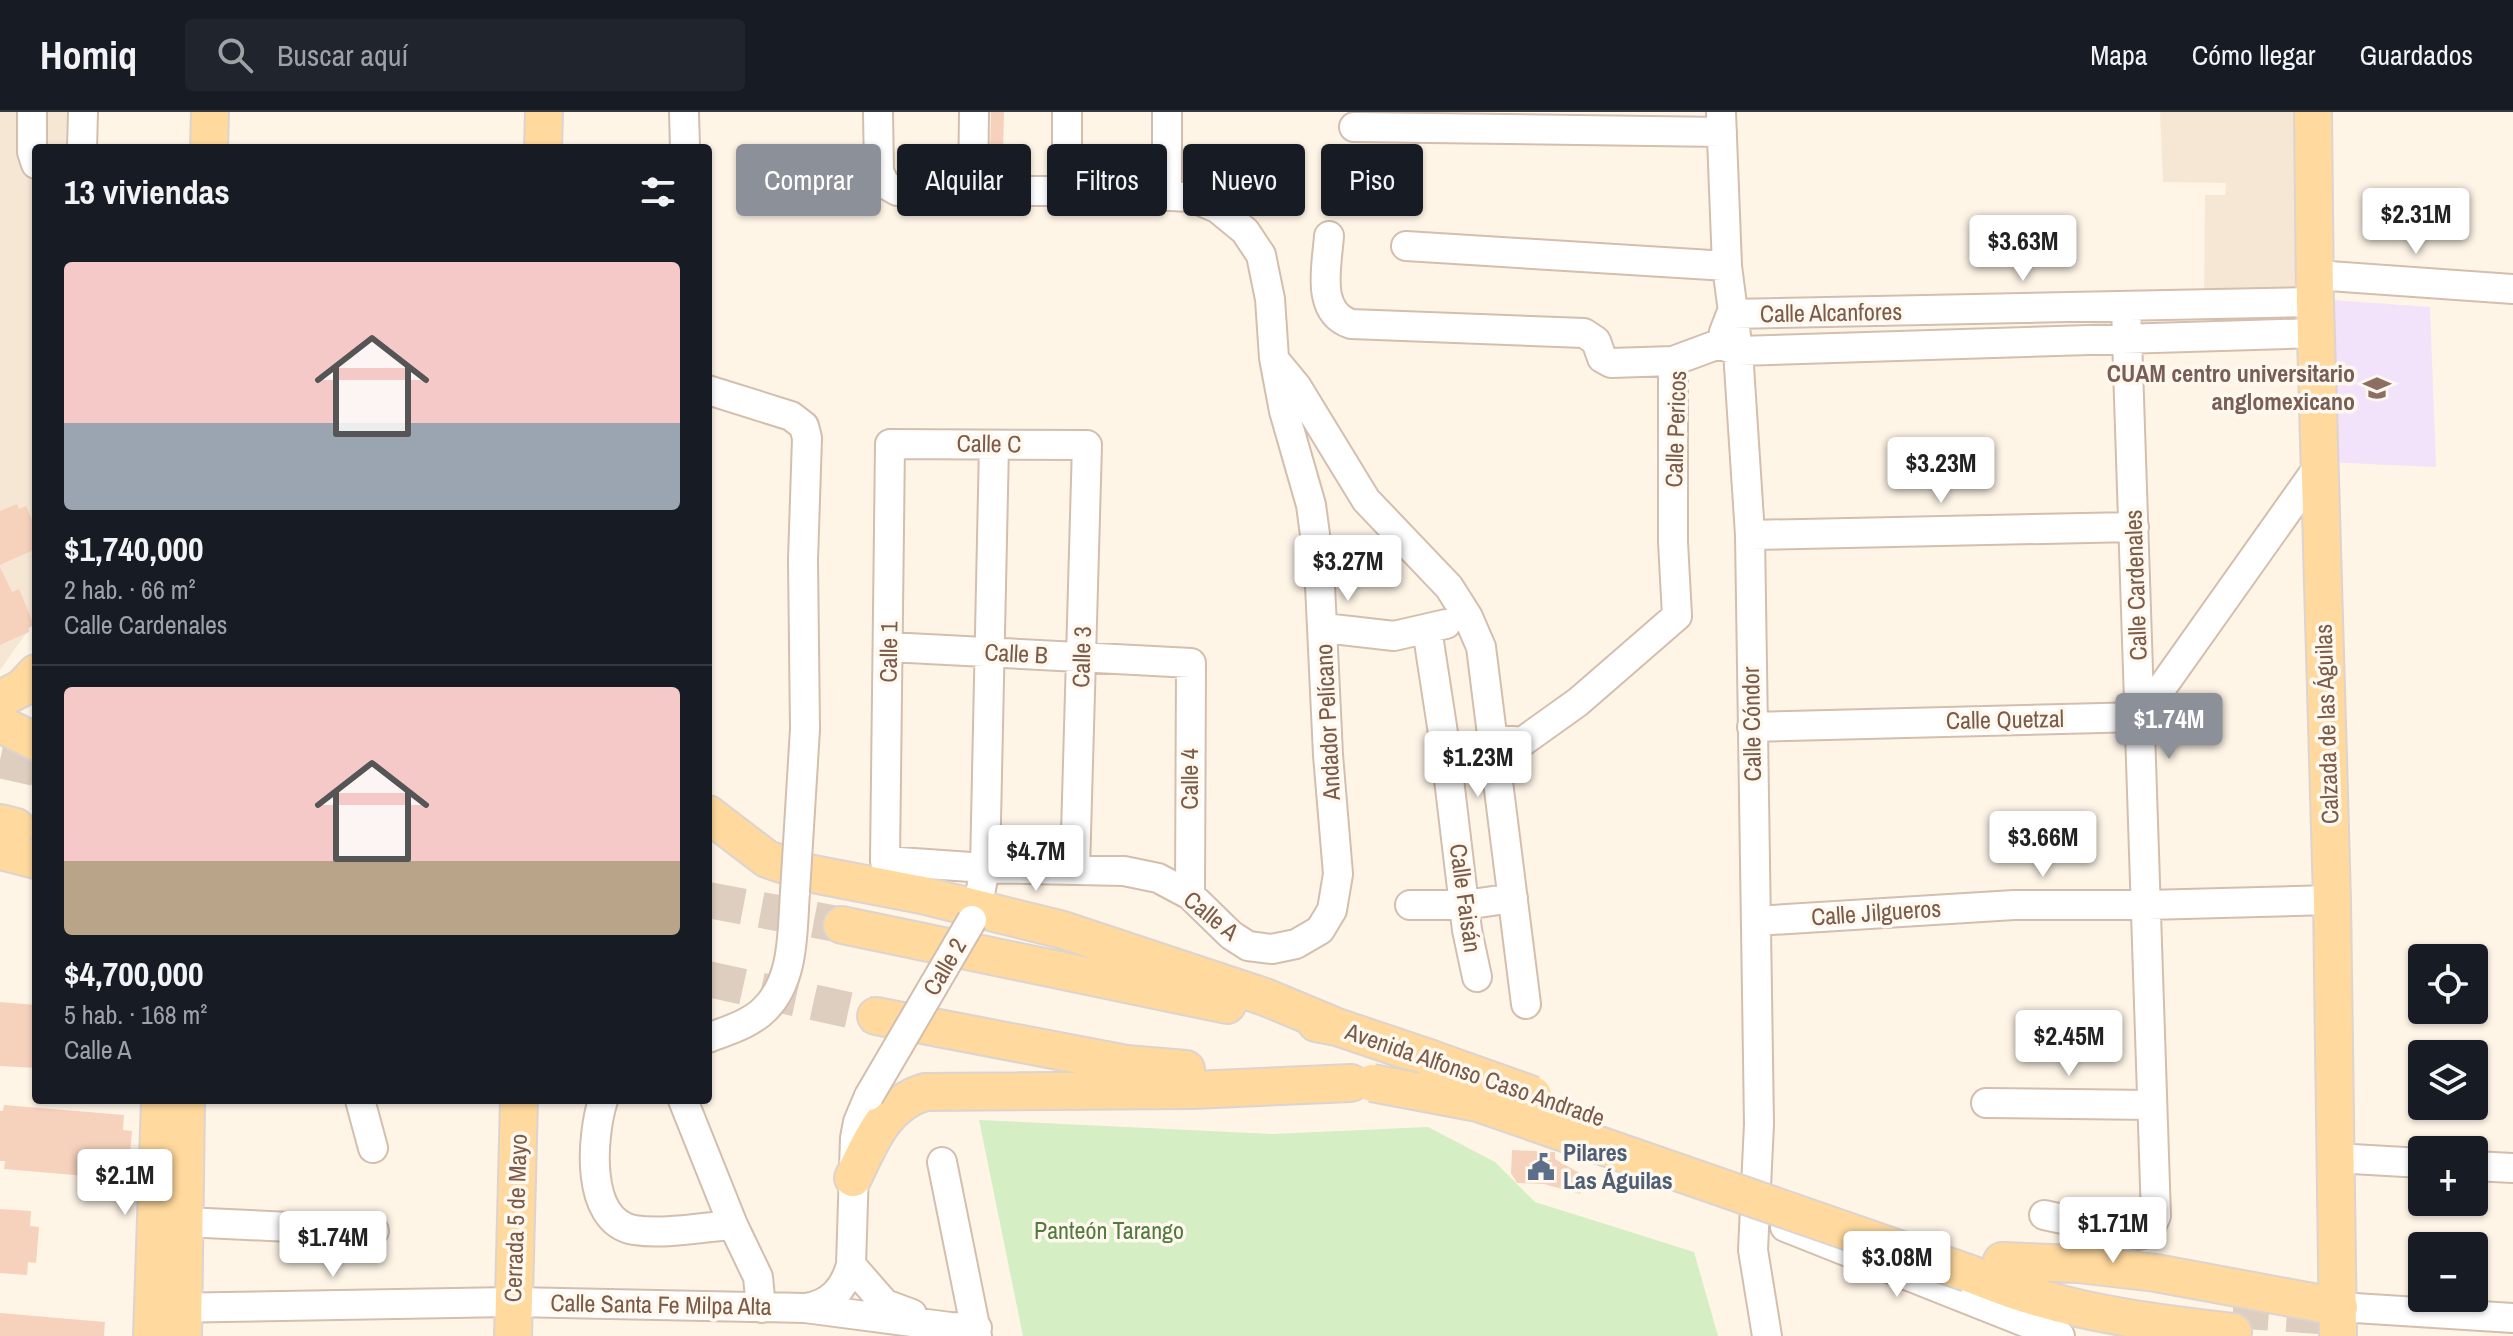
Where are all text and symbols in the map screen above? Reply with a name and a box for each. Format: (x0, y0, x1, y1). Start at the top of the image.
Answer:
search box (185, 19, 745, 91)
text: Homiq (40, 30, 137, 81)
icon: search (213, 33, 257, 77)
text: Buscar aquí (277, 35, 408, 75)
text: Mapa (2090, 36, 2148, 74)
text: Cómo llegar (2192, 36, 2315, 74)
text: Guardados (2359, 36, 2473, 74)
chip: Comprar (736, 144, 881, 216)
chip: Alquilar (897, 144, 1031, 216)
chip: Filtros (1047, 144, 1167, 216)
chip: Nuevo (1183, 144, 1305, 216)
chip: Piso (1321, 144, 1423, 216)
text: 13 viviendas (64, 169, 230, 215)
icon: filters (636, 170, 680, 214)
pin: $2.31M (2351, 188, 2481, 256)
text: $2.31M (2380, 196, 2452, 231)
pin: $3.63M (1958, 215, 2088, 283)
text: $3.63M (1987, 223, 2059, 258)
street label: Calle Alcanfores (1760, 295, 1902, 329)
icon: home (300, 314, 444, 458)
place label: CUAM centro universitario anglomexicano (2107, 357, 2355, 417)
street label: Calle Pericos (1657, 370, 1693, 488)
school or university icon: CUAM centro universitario anglomexicano (2362, 373, 2392, 403)
street label: Calle C (956, 426, 1022, 460)
pin: $3.23M (1876, 437, 2006, 505)
text: $3.23M (1905, 445, 1977, 480)
street label: Calle Cardenales (2116, 509, 2154, 661)
text: $1,740,000 (64, 526, 204, 572)
pin: $3.27M (1283, 535, 1413, 603)
text: $3.27M (1312, 543, 1384, 578)
text: 2 hab. · 66 m² (64, 572, 196, 607)
text: Calle Cardenales (64, 607, 228, 642)
street label: Calle 1 (871, 621, 905, 683)
street label: Calzada de las Águilas (2307, 623, 2345, 825)
street label: Calle 3 (1064, 626, 1098, 688)
street label: Calle B (984, 635, 1049, 671)
street label: Andador Pelícano (1307, 643, 1347, 802)
street label: Calle Cóndor (1734, 666, 1768, 782)
pin: $1.74M (2104, 693, 2234, 761)
text: $1.74M (2133, 701, 2205, 736)
street label: Calle Quetzal (1946, 702, 2064, 736)
pin: $1.23M (1413, 731, 1543, 799)
icon: home (300, 739, 444, 883)
text: $1.23M (1442, 739, 1514, 774)
street label: Calle 4 (1173, 748, 1205, 810)
pin: $3.66M (1978, 811, 2108, 879)
text: $3.66M (2007, 819, 2079, 854)
pin: $4.7M (980, 825, 1092, 893)
text: $4.7M (1006, 833, 1066, 868)
street label: Calle Faisán (1443, 841, 1489, 954)
street label: Calle A (1177, 883, 1247, 948)
street label: Calle Jilgueros (1810, 892, 1942, 933)
street label: Calle 2 (915, 932, 973, 1001)
map controls (2408, 944, 2488, 1312)
button: locate (2408, 944, 2488, 1024)
text: $4,700,000 (64, 951, 204, 997)
text: 5 hab. · 168 m² (64, 997, 207, 1032)
pin: $2.45M (2004, 1010, 2134, 1078)
street label: Avenida Alfonso Caso Andrade (1341, 1014, 1609, 1133)
text: $2.45M (2033, 1018, 2105, 1053)
text: Calle A (64, 1032, 132, 1067)
button: layers (2408, 1040, 2488, 1120)
street label: Cerrada 5 de Mayo (496, 1133, 534, 1303)
place label: Pilares Las Águilas (1563, 1136, 1673, 1196)
button: + (2408, 1136, 2488, 1216)
pin: $2.1M (69, 1149, 181, 1217)
public building icon: Pilares Las Águilas (1526, 1152, 1556, 1182)
text: $2.1M (95, 1157, 155, 1192)
pin: $1.71M (2048, 1197, 2178, 1265)
text: $1.71M (2077, 1205, 2149, 1240)
pin: $1.74M (268, 1211, 398, 1279)
park label: Panteón Tarango (1034, 1214, 1184, 1246)
text: $1.74M (297, 1219, 369, 1254)
pin: $3.08M (1832, 1231, 1962, 1299)
button: − (2408, 1232, 2488, 1312)
text: $3.08M (1861, 1239, 1933, 1274)
street label: Calle Santa Fe Milpa Alta (550, 1286, 772, 1322)

